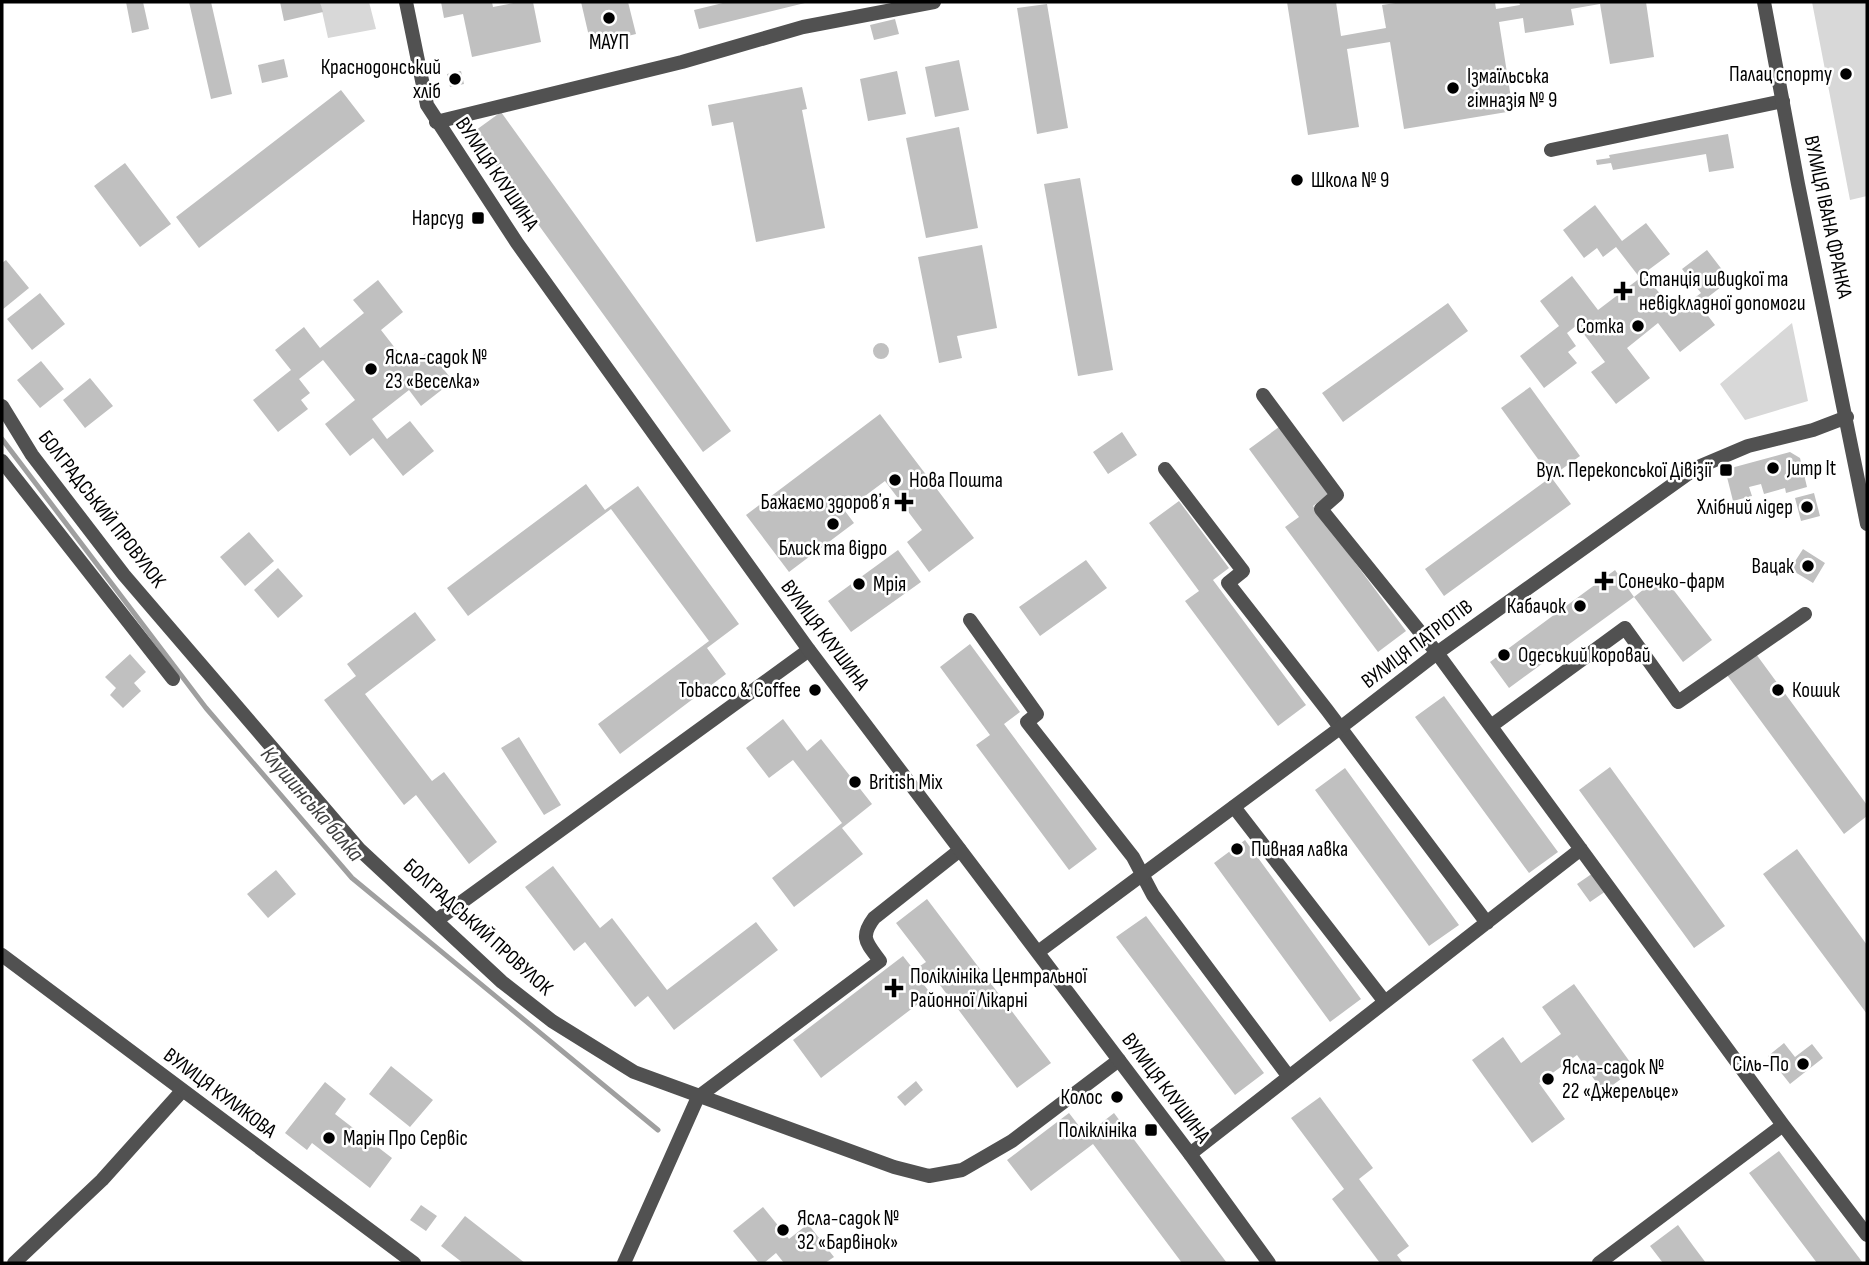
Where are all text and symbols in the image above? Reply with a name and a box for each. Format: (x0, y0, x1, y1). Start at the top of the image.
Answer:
marker: МАУП (601, 10, 617, 26)
place label: МАУП (589, 30, 629, 55)
place label: Краснодонський хліб (321, 55, 441, 104)
place label: Палац спорту (1729, 62, 1832, 87)
place label: Ізмаїльська гімназія № 9 (1467, 64, 1557, 113)
marker: Палац спорту (1838, 66, 1854, 82)
marker: Краснодонський хліб (447, 71, 463, 87)
marker: Ізмаїльська гімназія № 9 (1445, 80, 1461, 96)
street label: ВУЛИЦЯ КЛУШИНА (450, 113, 545, 236)
street label: ВУЛИЦЯ ІВАНА ФРАНКА (1799, 133, 1858, 302)
place label: Школа № 9 (1311, 168, 1389, 193)
marker: Школа № 9 (1289, 172, 1305, 188)
place label: Нарсуд (412, 206, 464, 231)
marker: Нарсуд (470, 210, 486, 226)
place label: Станція швидкої та невідкладної допомоги (1639, 267, 1805, 316)
marker: Станція швидкої та невідкладної допомоги (1613, 281, 1633, 301)
place label: Сотка (1576, 314, 1624, 339)
marker: Сотка (1630, 318, 1646, 334)
place label: Ясла-садок № 23 «Веселка» (385, 345, 487, 394)
marker: Ясла-садок № 23 «Веселка» (363, 361, 379, 377)
street label: БОЛГРАДСЬКИЙ ПРОВУЛОК (33, 425, 171, 593)
place label: Jump It (1786, 456, 1836, 481)
place label: Вул. Перекопської Дівізії (1536, 458, 1713, 483)
marker: Jump It (1765, 460, 1781, 476)
marker: Вул. Перекопської Дівізії (1718, 462, 1734, 478)
place label: Нова Пошта (909, 468, 1003, 493)
marker: Нова Пошта (887, 472, 903, 488)
place label: Бажаємо здоровʼя (760, 490, 890, 515)
marker: Бажаємо здоровʼя (896, 494, 912, 510)
place label: Хлібний лідер (1696, 495, 1793, 520)
marker: Хлібний лідер (1799, 499, 1815, 515)
marker: Блиск та відро (825, 516, 841, 532)
place label: Блиск та відро (779, 536, 887, 561)
place label: Вацак (1752, 554, 1794, 579)
marker: Вацак (1800, 558, 1816, 574)
place label: Сонечко-фарм (1618, 569, 1725, 594)
place label: Мрія (873, 572, 906, 597)
marker: Сонечко-фарм (1596, 573, 1612, 589)
street label: ВУЛИЦЯ КЛУШИНА (775, 575, 875, 696)
marker: Мрія (851, 576, 867, 592)
street label: ВУЛИЦЯ ПАТРІОТІВ (1356, 594, 1478, 694)
place label: Кабачок (1507, 594, 1566, 619)
marker: Кабачок (1572, 598, 1588, 614)
place label: Одеський коровай (1518, 643, 1651, 668)
marker: Одеський коровай (1496, 647, 1512, 663)
place label: Tobacco & Coffee (679, 678, 801, 703)
place label: Кошик (1792, 678, 1840, 703)
marker: Tobacco & Coffee (807, 682, 823, 698)
marker: Кошик (1770, 682, 1786, 698)
water label: Клушинська балка (254, 741, 370, 868)
place label: British Mix (869, 770, 943, 795)
marker: British Mix (847, 774, 863, 790)
place label: Пивная лавка (1251, 837, 1348, 862)
marker: Пивная лавка (1229, 841, 1245, 857)
street label: БОЛГРАДСЬКИЙ ПРОВУЛОК (398, 853, 558, 1001)
place label: Поліклініка Центральної Районної Лікарні (910, 964, 1088, 1013)
marker: Поліклініка Центральної Районної Лікарні (884, 978, 904, 998)
street label: ВУЛИЦЯ КЛУШИНА (1116, 1028, 1216, 1149)
street label: ВУЛИЦЯ КУЛИКОВА (159, 1042, 282, 1144)
place label: Сіль-По (1732, 1052, 1789, 1077)
place label: Ясла-садок № 22 «Джерельце» (1562, 1055, 1679, 1104)
marker: Сіль-По (1795, 1056, 1811, 1072)
marker: Ясла-садок № 22 «Джерельце» (1540, 1071, 1556, 1087)
place label: Колос (1060, 1085, 1103, 1110)
marker: Колос (1109, 1089, 1125, 1105)
place label: Поліклініка (1058, 1118, 1137, 1143)
marker: Поліклініка (1143, 1122, 1159, 1138)
place label: Марін Про Сервіс (343, 1126, 468, 1151)
marker: Марін Про Сервіс (321, 1130, 337, 1146)
place label: Ясла-садок № 32 «Барвінок» (797, 1206, 899, 1255)
marker: Ясла-садок № 32 «Барвінок» (775, 1222, 791, 1238)

